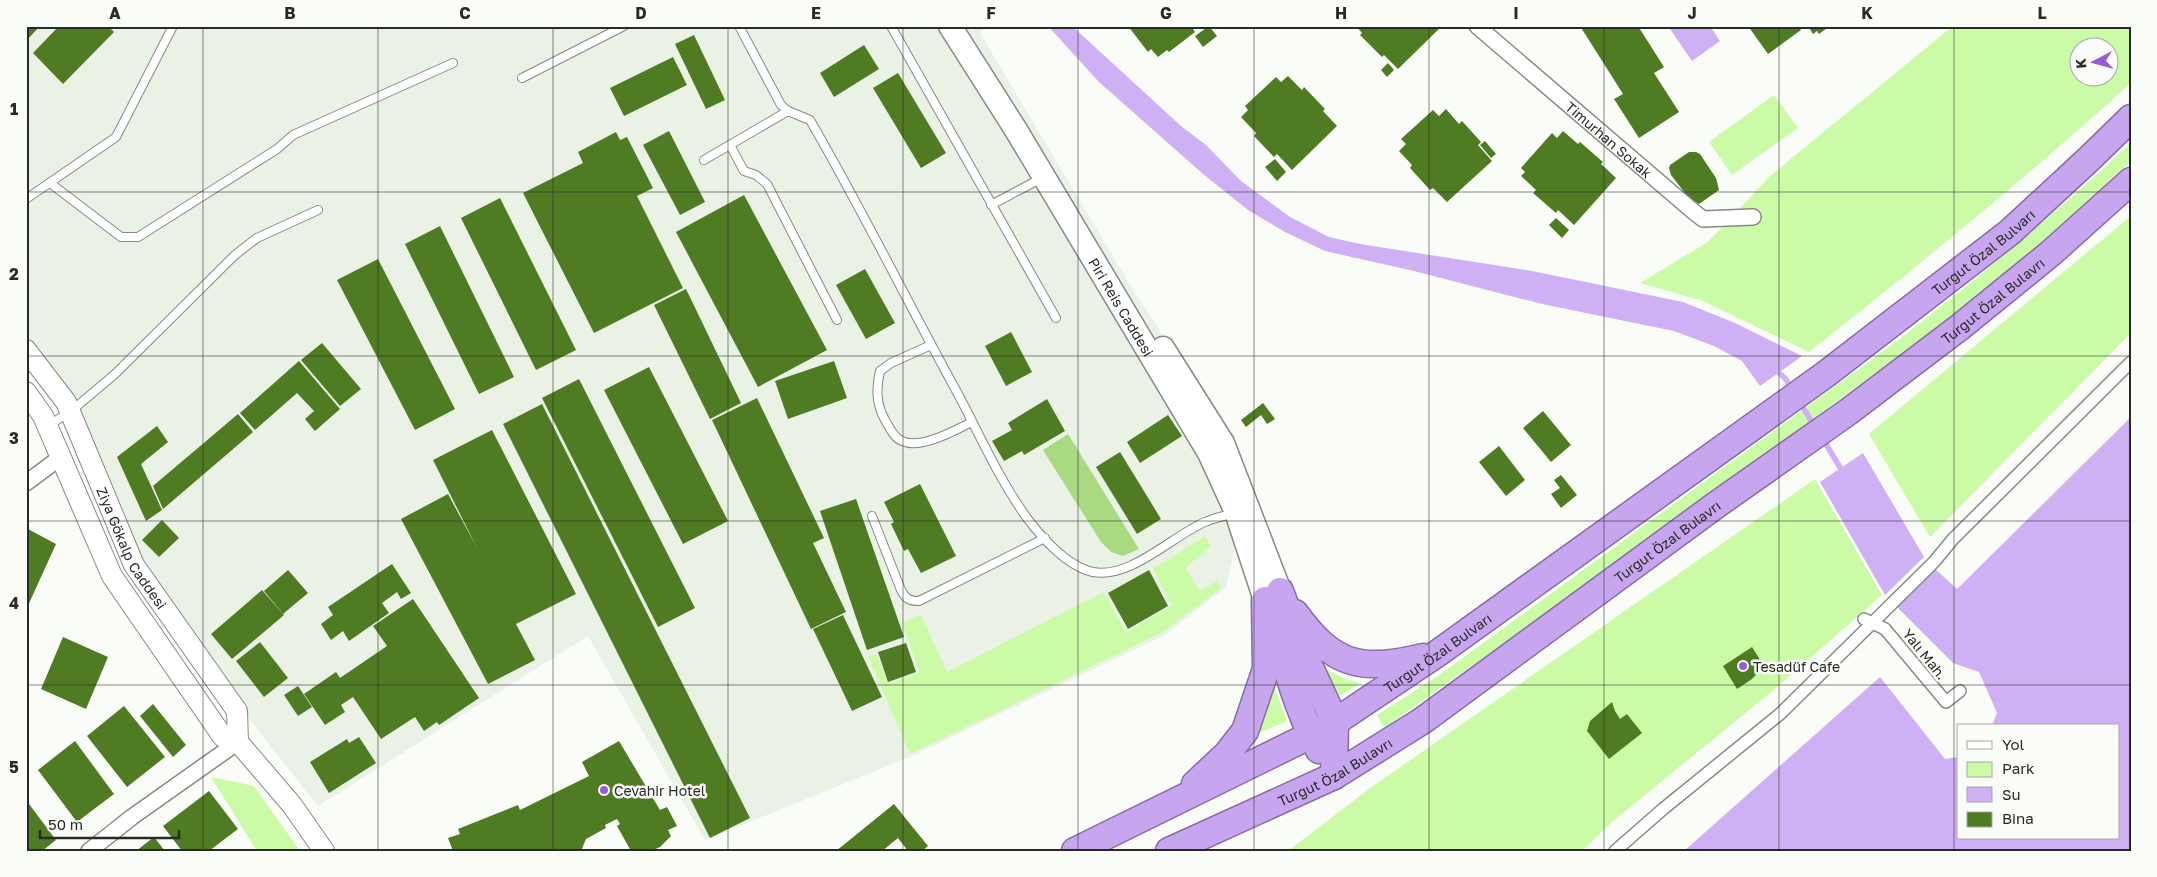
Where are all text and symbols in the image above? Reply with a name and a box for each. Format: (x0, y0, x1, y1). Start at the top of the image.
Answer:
text: A (109, 3, 121, 23)
text: B (284, 3, 296, 23)
text: C (459, 3, 471, 23)
text: D (635, 3, 647, 23)
text: E (811, 3, 821, 23)
text: F (986, 3, 996, 23)
text: G (1160, 3, 1172, 23)
text: H (1335, 3, 1347, 23)
text: I (1513, 3, 1519, 23)
text: J (1687, 3, 1697, 23)
text: K (1861, 3, 1873, 23)
text: L (2037, 3, 2047, 23)
north arrow (2070, 38, 2120, 88)
text: K (2072, 57, 2090, 69)
street label: Timurhan Sokak (1562, 97, 1656, 181)
text: 1 (10, 99, 18, 119)
street label: Turgut Özal Bulvarı (1928, 205, 2038, 298)
street label: Piri Reis Caddesi (1086, 254, 1158, 359)
street label: Turgut Özal Bulavrı (1937, 254, 2048, 347)
text: 2 (9, 264, 19, 284)
text: 3 (9, 428, 19, 448)
street label: Ziya Gökalp Caddesi (94, 484, 171, 612)
street label: Turgut Özal Bulavrı (1610, 496, 1723, 586)
text: 4 (9, 593, 19, 613)
street label: Turgut Özal Bulvarı (1380, 609, 1494, 696)
street label: Yalı Mah. (1899, 625, 1951, 683)
place label: Tesadüf Cafe (1753, 658, 1840, 675)
marker: Tesadüf Cafe (1737, 660, 1749, 672)
legend (1957, 724, 2120, 840)
street label: Turgut Özal Bulavrı (1275, 733, 1395, 809)
text: Yol (2002, 735, 2024, 753)
text: 5 (9, 757, 19, 777)
text: Park (2002, 759, 2035, 777)
place label: Cevahir Hotel (614, 782, 705, 799)
marker: Cevahir Hotel (598, 784, 610, 796)
text: Su (2002, 785, 2021, 803)
scale bar (40, 807, 179, 839)
text: Bina (2002, 809, 2034, 827)
text: 50 m (48, 815, 83, 833)

